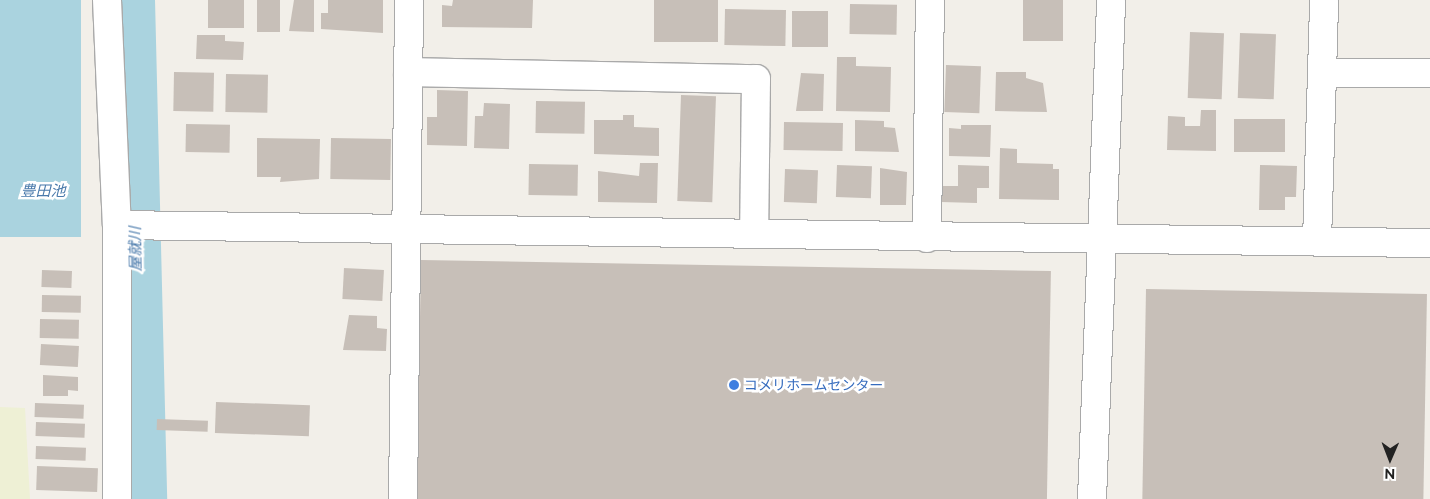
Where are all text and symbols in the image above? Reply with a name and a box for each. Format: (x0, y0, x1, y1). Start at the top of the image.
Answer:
water label: 豊田池 (21, 183, 65, 201)
water label: 屋就川 (127, 226, 145, 272)
place label: コメリホームセンター (744, 377, 884, 393)
marker: コメリホームセンター (728, 379, 740, 391)
north arrow (1365, 434, 1415, 484)
text: N (1384, 466, 1395, 482)

